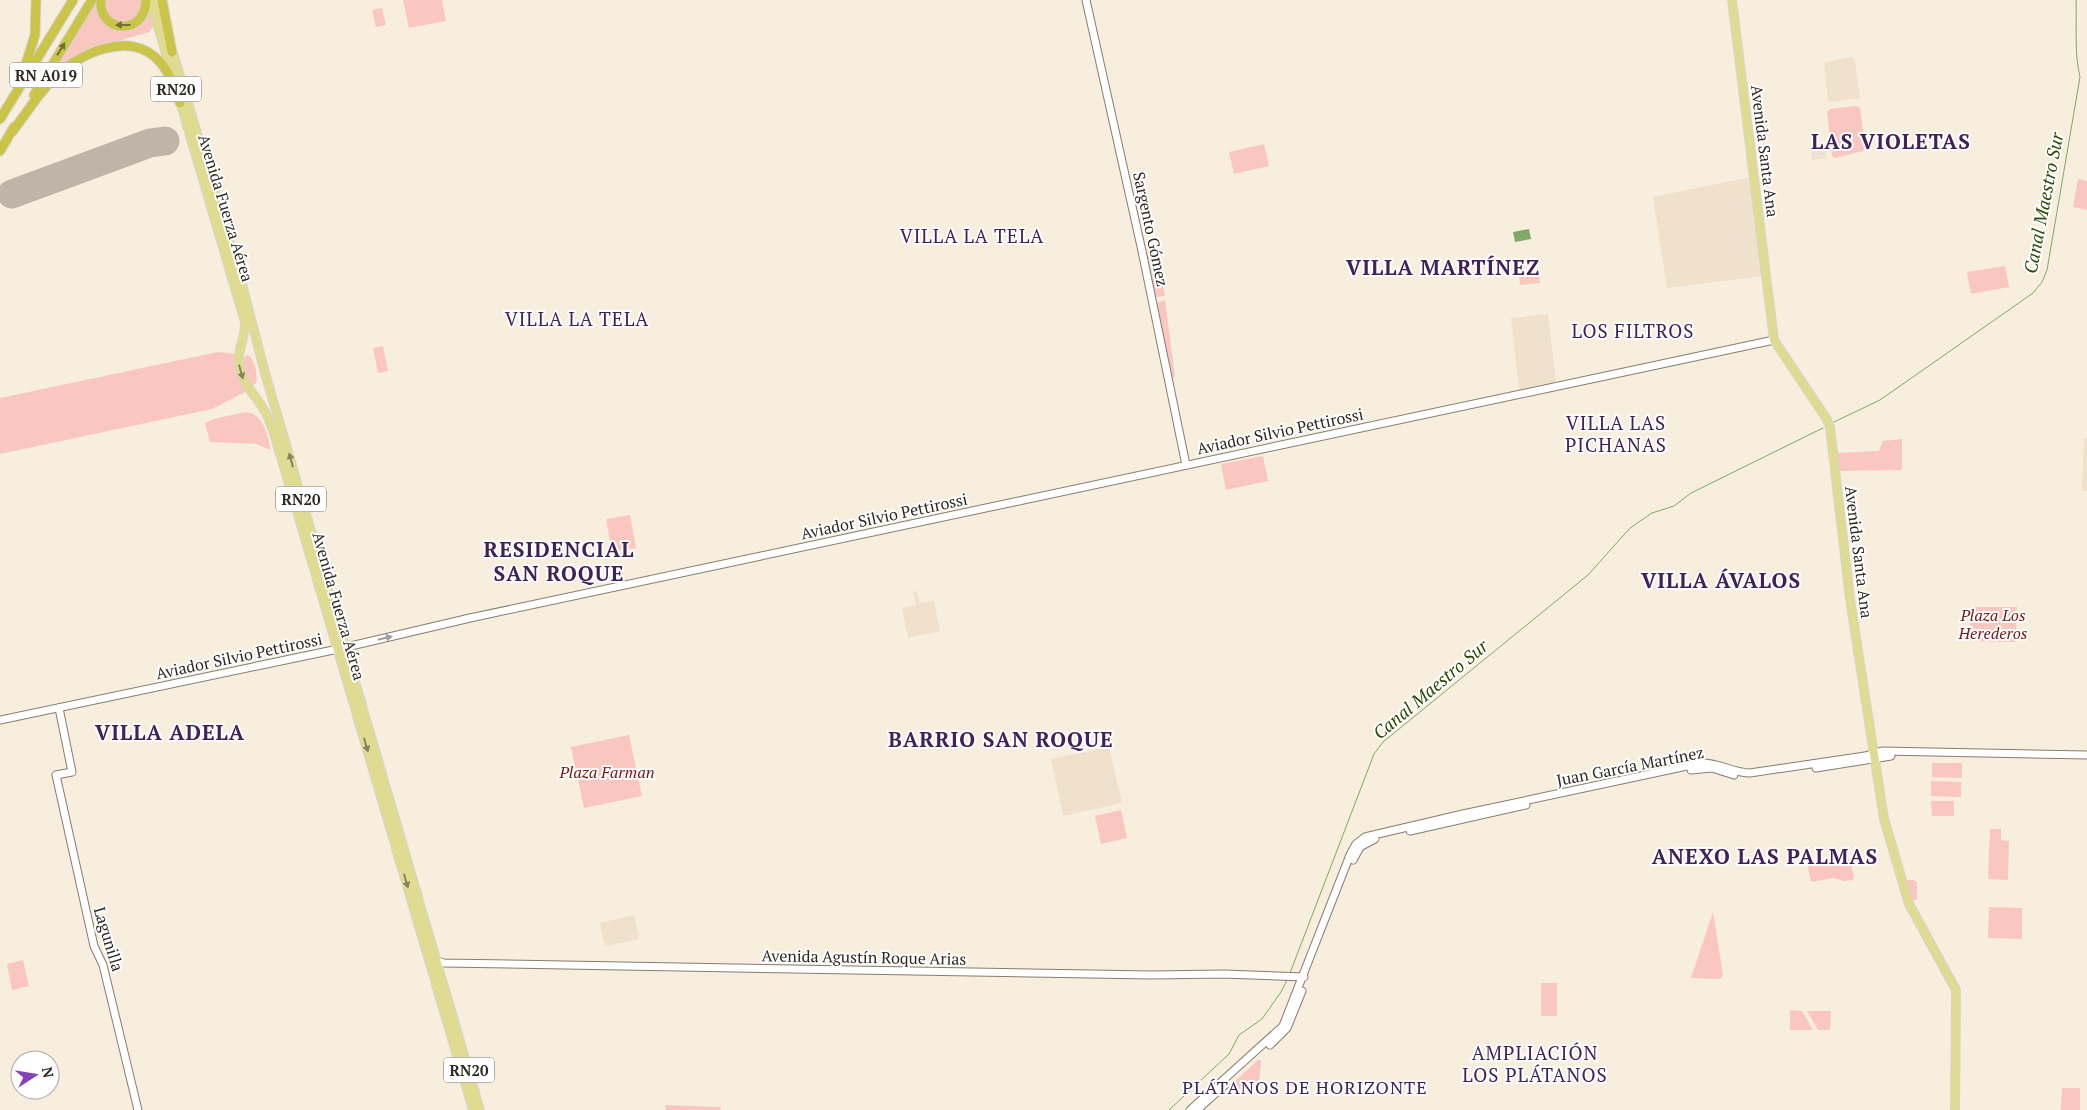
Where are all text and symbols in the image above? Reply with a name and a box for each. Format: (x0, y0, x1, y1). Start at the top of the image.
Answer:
one-way arrow (115, 21, 131, 29)
one-way arrow (57, 43, 66, 56)
road number: RN A019 (10, 62, 82, 88)
road number: RN20 (151, 76, 201, 102)
street label: Avenida Santa Ana (1746, 84, 1784, 218)
district label: LAS VIOLETAS (1811, 127, 1971, 155)
water label: Canal Maestro Sur (2018, 129, 2069, 276)
street label: Avenida Fuerza Aérea (193, 132, 259, 284)
street label: Sargento Gómez (1128, 170, 1174, 288)
district label: VILLA LA TELA (900, 223, 1044, 248)
district label: VILLA MARTÍNEZ (1346, 253, 1540, 281)
district label: VILLA LA TELA (505, 306, 649, 331)
district label: LOS FILTROS (1572, 318, 1695, 343)
one-way arrow (238, 365, 246, 380)
street label: Aviador Silvio Pettirossi (1195, 403, 1366, 459)
district label: VILLA LAS PICHANAS (1565, 410, 1667, 457)
one-way arrow (286, 453, 294, 468)
street label: Avenida Santa Ana (1840, 485, 1878, 619)
road number: RN20 (276, 486, 326, 512)
street label: Aviador Silvio Pettirossi (799, 488, 970, 544)
street label: Avenida Fuerza Aérea (307, 529, 371, 683)
district label: RESIDENCIAL SAN ROQUE (484, 535, 634, 587)
district label: VILLA ÁVALOS (1641, 566, 1801, 594)
park label: Plaza Los Herederos (1957, 604, 2028, 644)
street label: Aviador Silvio Pettirossi (154, 628, 325, 684)
water label: Canal Maestro Sur (1367, 633, 1493, 744)
one-way arrow (378, 634, 393, 642)
district label: VILLA ADELA (95, 718, 245, 746)
district label: BARRIO SAN ROQUE (888, 725, 1114, 753)
one-way arrow (362, 737, 370, 752)
street label: Juan García Martínez (1554, 741, 1706, 791)
park label: Plaza Farman (558, 761, 655, 783)
district label: ANEXO LAS PALMAS (1652, 842, 1878, 870)
one-way arrow (402, 874, 410, 889)
street label: Lagunilla (89, 904, 129, 974)
street label: Avenida Agustín Roque Arias (761, 944, 967, 970)
district label: AMPLIACIÓN LOS PLÁTANOS (1462, 1040, 1608, 1087)
north arrow (10, 1050, 60, 1100)
road number: RN20 (444, 1058, 494, 1082)
text: N (38, 1065, 59, 1080)
district label: PLÁTANOS DE HORIZONTE (1182, 1075, 1428, 1099)

